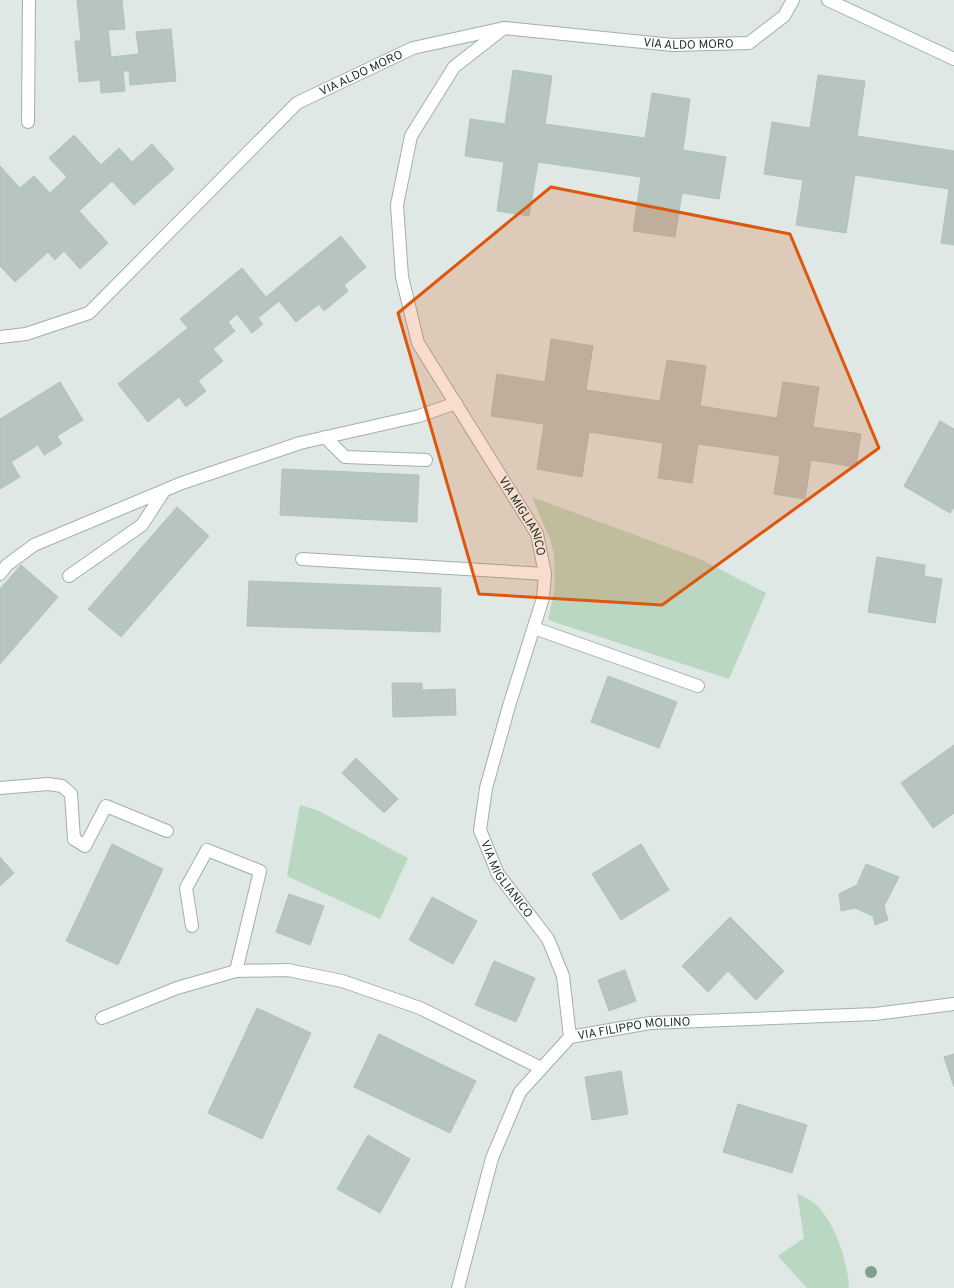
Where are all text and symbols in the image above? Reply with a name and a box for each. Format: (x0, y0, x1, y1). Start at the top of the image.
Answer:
street label: VIA ALDO MORO (642, 35, 734, 54)
street label: VIA ALDO MORO (317, 47, 406, 100)
street label: VIA MIGLIANICO (494, 474, 548, 557)
street label: VIA MIGLIANICO (476, 838, 536, 921)
street label: VIA FILIPPO MOLINO (576, 1014, 691, 1045)

